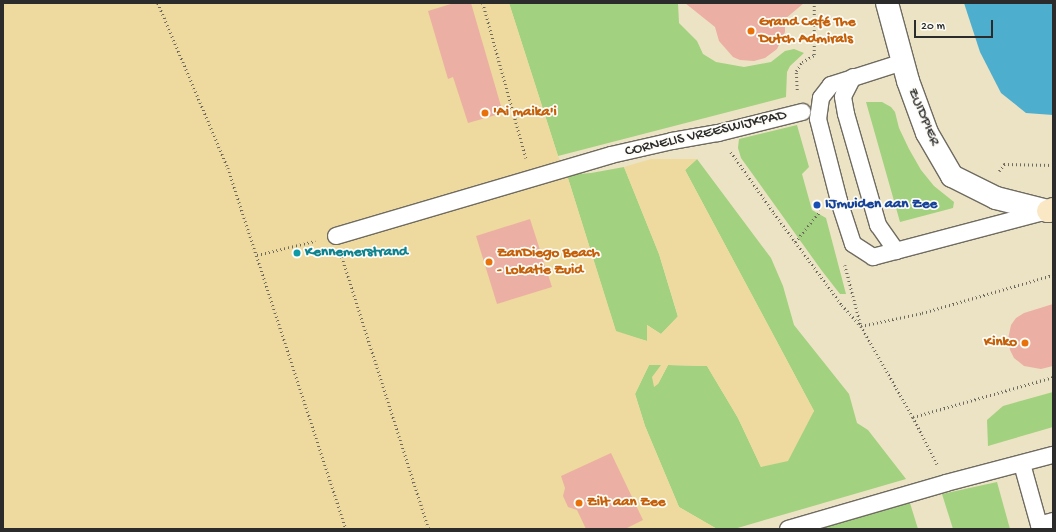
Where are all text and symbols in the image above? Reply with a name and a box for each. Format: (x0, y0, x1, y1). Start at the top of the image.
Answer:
scale bar (916, 12, 995, 38)
place label: Grand Café The Dutch Admirals (759, 13, 855, 48)
text: 20 m (921, 20, 945, 34)
marker: Grand Café The Dutch Admirals (746, 26, 756, 36)
street label: ZUIDPIER (903, 85, 943, 149)
place label: 'Ai maika'i (493, 104, 557, 122)
street label: CORNELIS VREESWIJKPAD (624, 107, 788, 161)
marker: 'Ai maika'i (480, 108, 490, 118)
place label: IJmuiden aan Zee (825, 196, 937, 214)
marker: IJmuiden aan Zee (812, 200, 822, 210)
place label: Kennemerstrand (305, 244, 408, 262)
place label: ZanDiego Beach - Lokatie Zuid (497, 244, 600, 279)
marker: Kennemerstrand (292, 248, 302, 258)
marker: ZanDiego Beach - Lokatie Zuid (484, 257, 494, 267)
place label: Kinko (984, 334, 1017, 352)
marker: Kinko (1020, 338, 1030, 348)
place label: Zilt aan Zee (587, 494, 665, 512)
marker: Zilt aan Zee (574, 498, 584, 508)

